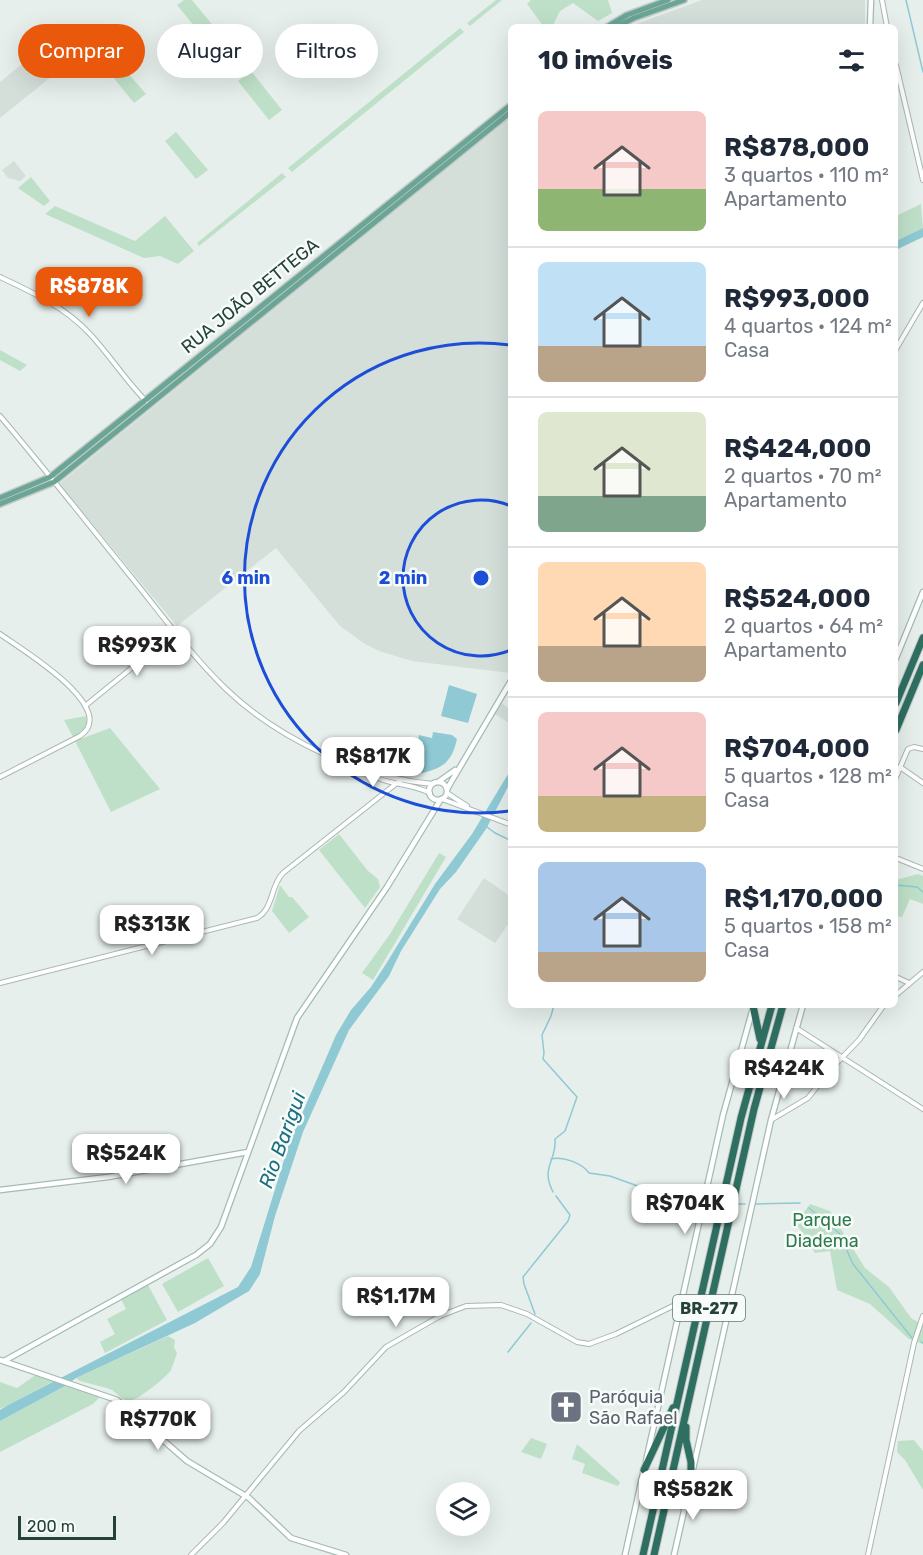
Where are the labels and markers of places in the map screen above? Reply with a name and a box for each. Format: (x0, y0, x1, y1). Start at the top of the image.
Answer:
pin: R$878K (40, 267, 138, 318)
centre of rings (471, 568, 491, 588)
pin: R$993K (88, 626, 186, 677)
pin: R$817K (324, 737, 422, 788)
pin: R$313K (103, 905, 201, 956)
pin: R$424K (735, 1049, 833, 1100)
pin: R$524K (77, 1134, 175, 1185)
pin: R$704K (636, 1184, 734, 1235)
pin: R$1.17M (341, 1277, 451, 1328)
place label: Paróquia São Rafael (589, 1386, 678, 1429)
church icon: Paróquia São Rafael (548, 1389, 584, 1425)
pin: R$770K (109, 1400, 207, 1451)
pin: R$582K (644, 1470, 742, 1521)

